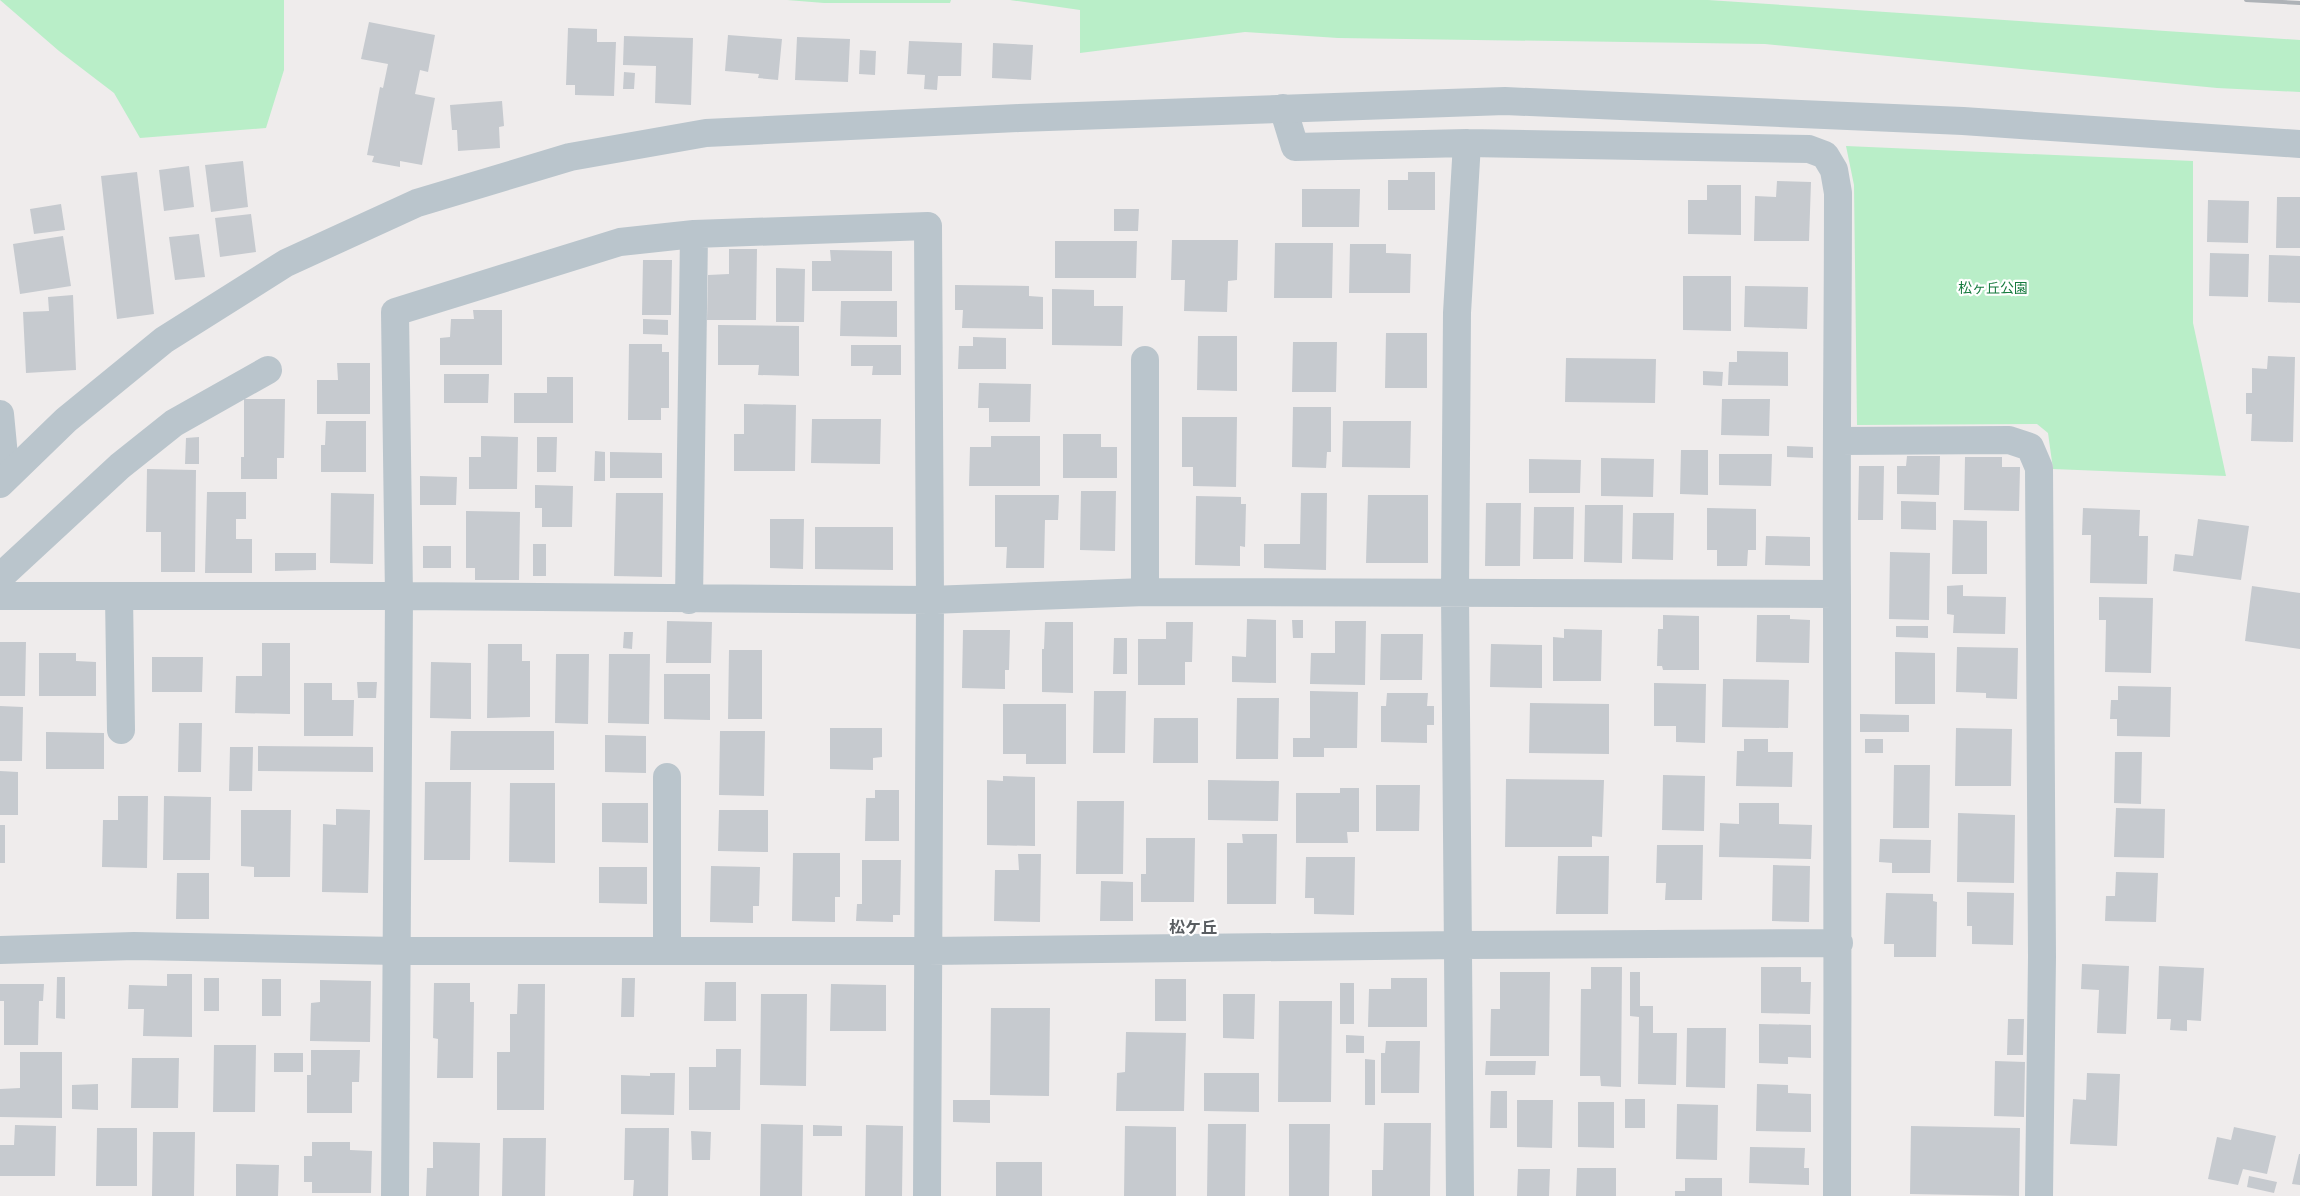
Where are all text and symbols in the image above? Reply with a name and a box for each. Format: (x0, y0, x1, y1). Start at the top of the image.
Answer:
park label: 松ヶ丘公園 (1958, 279, 2028, 297)
district label: 松ケ丘 (1169, 917, 1217, 937)

